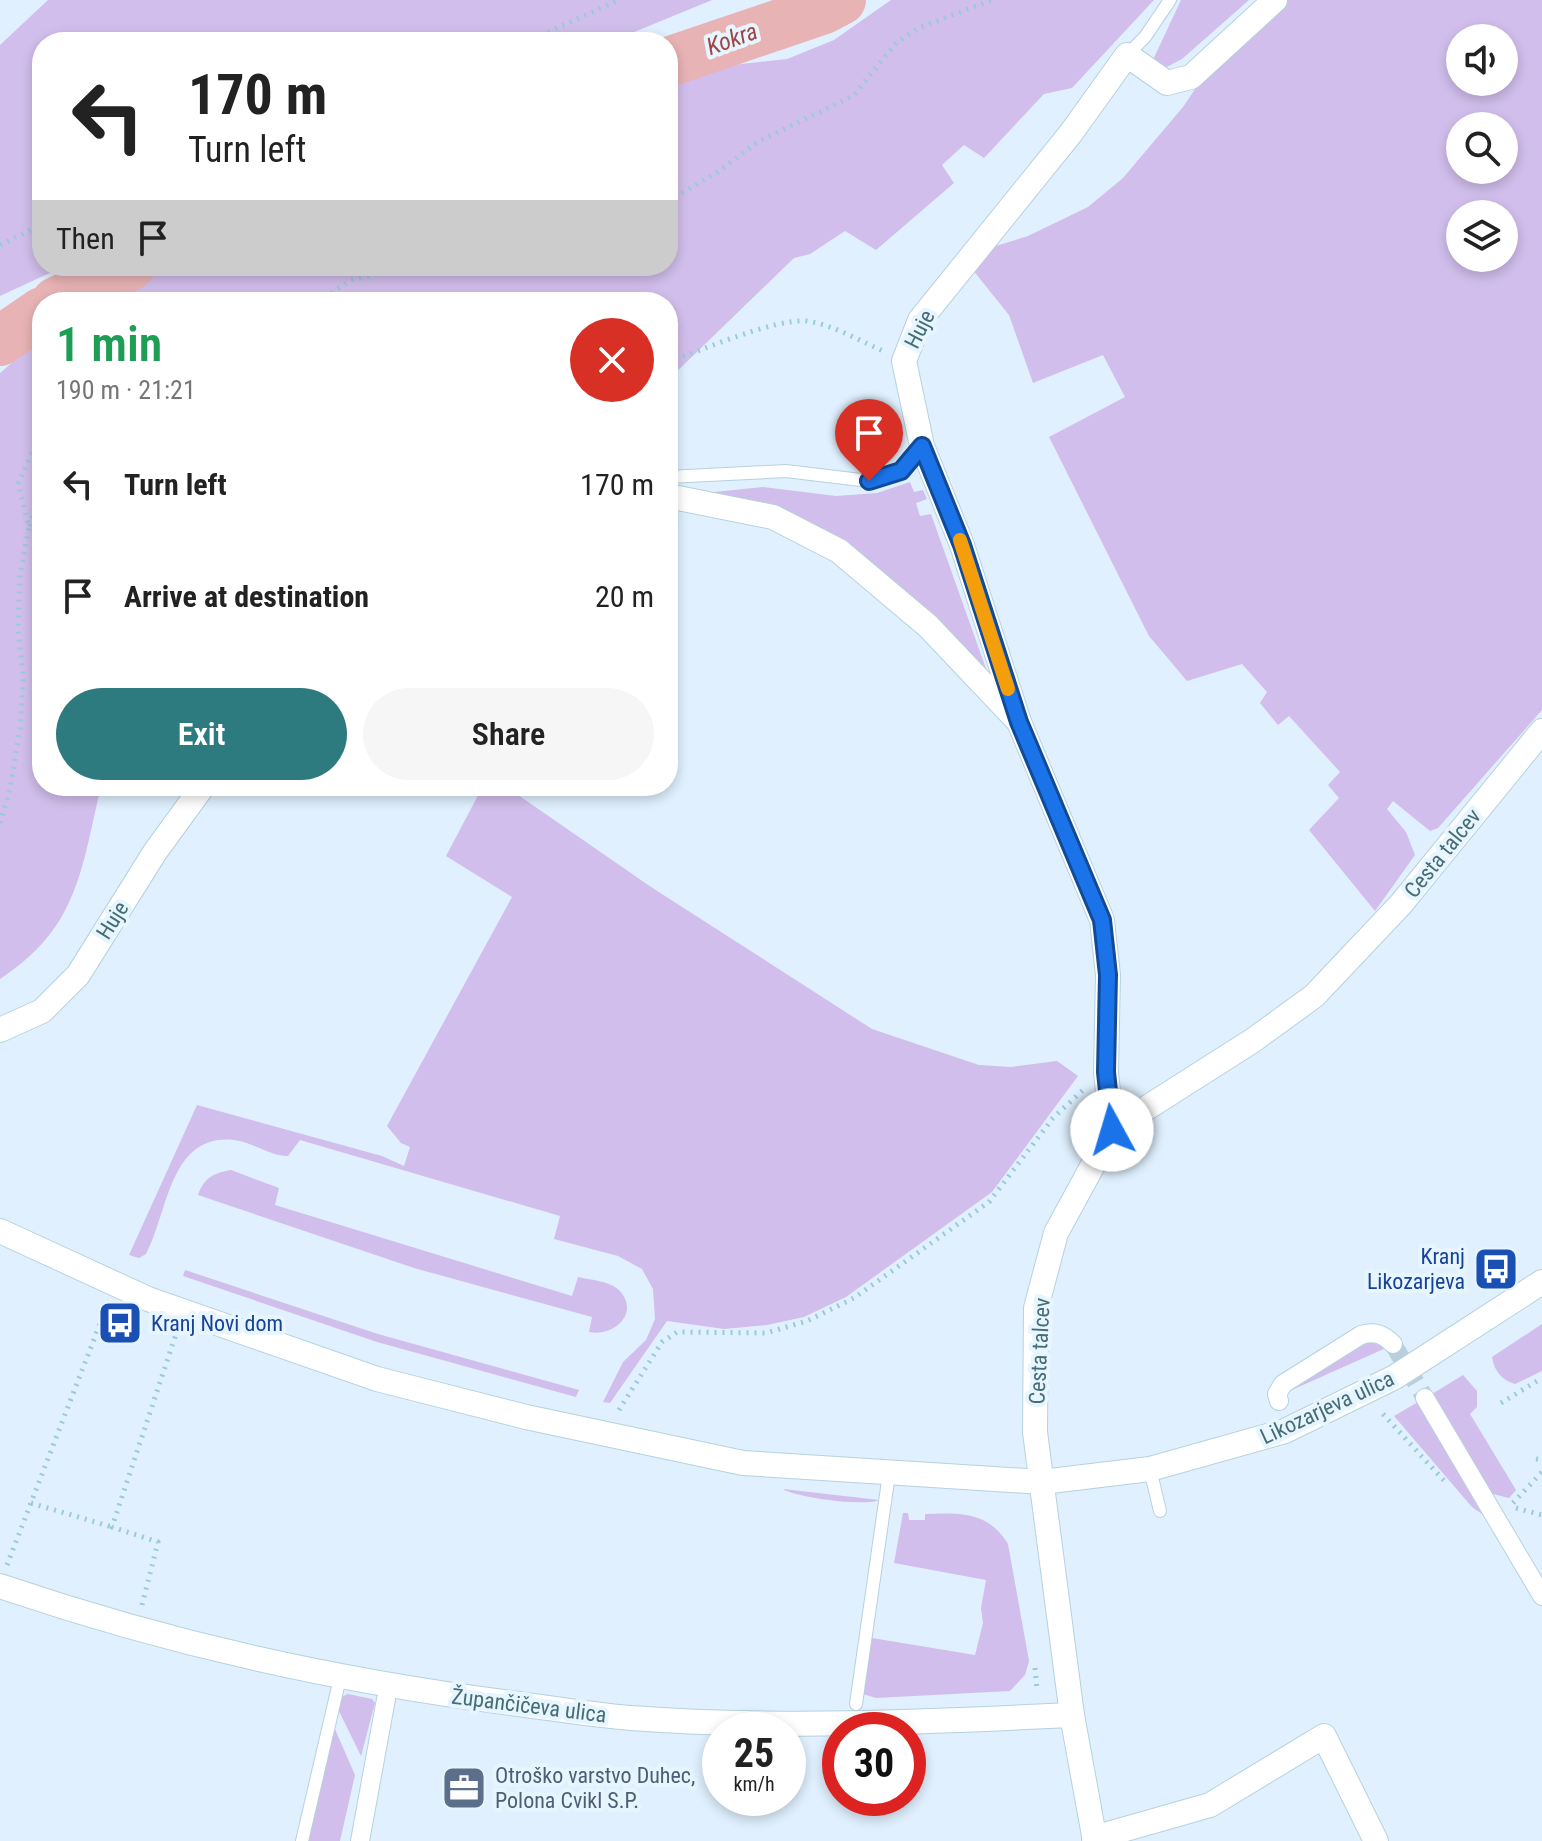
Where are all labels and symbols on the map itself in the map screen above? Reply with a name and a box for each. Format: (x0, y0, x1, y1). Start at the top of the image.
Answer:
water label: Kokra (703, 17, 761, 61)
street label: Huje (899, 306, 940, 353)
pin (835, 399, 903, 481)
street label: Cesta talcev (1399, 804, 1486, 903)
street label: Huje (91, 897, 133, 944)
position arrow (1070, 1088, 1154, 1172)
place label: Kranj Likozarjeva (1367, 1244, 1465, 1294)
bus stop icon: Kranj Likozarjeva (1472, 1245, 1520, 1293)
street label: Cesta talcev (1024, 1297, 1055, 1405)
bus stop icon: Kranj Novi dom (96, 1299, 144, 1347)
place label: Kranj Novi dom (151, 1311, 283, 1336)
street label: Likozarjeva ulica (1256, 1366, 1398, 1449)
street label: Župančičeva ulica (450, 1684, 608, 1727)
speed limit sign: 30 (822, 1712, 926, 1816)
place label: Otroško varstvo Duhec, Polona Cvikl S.P. (495, 1763, 695, 1813)
office icon: Otroško varstvo Duhec, Polona Cvikl S.P. (440, 1764, 488, 1812)

